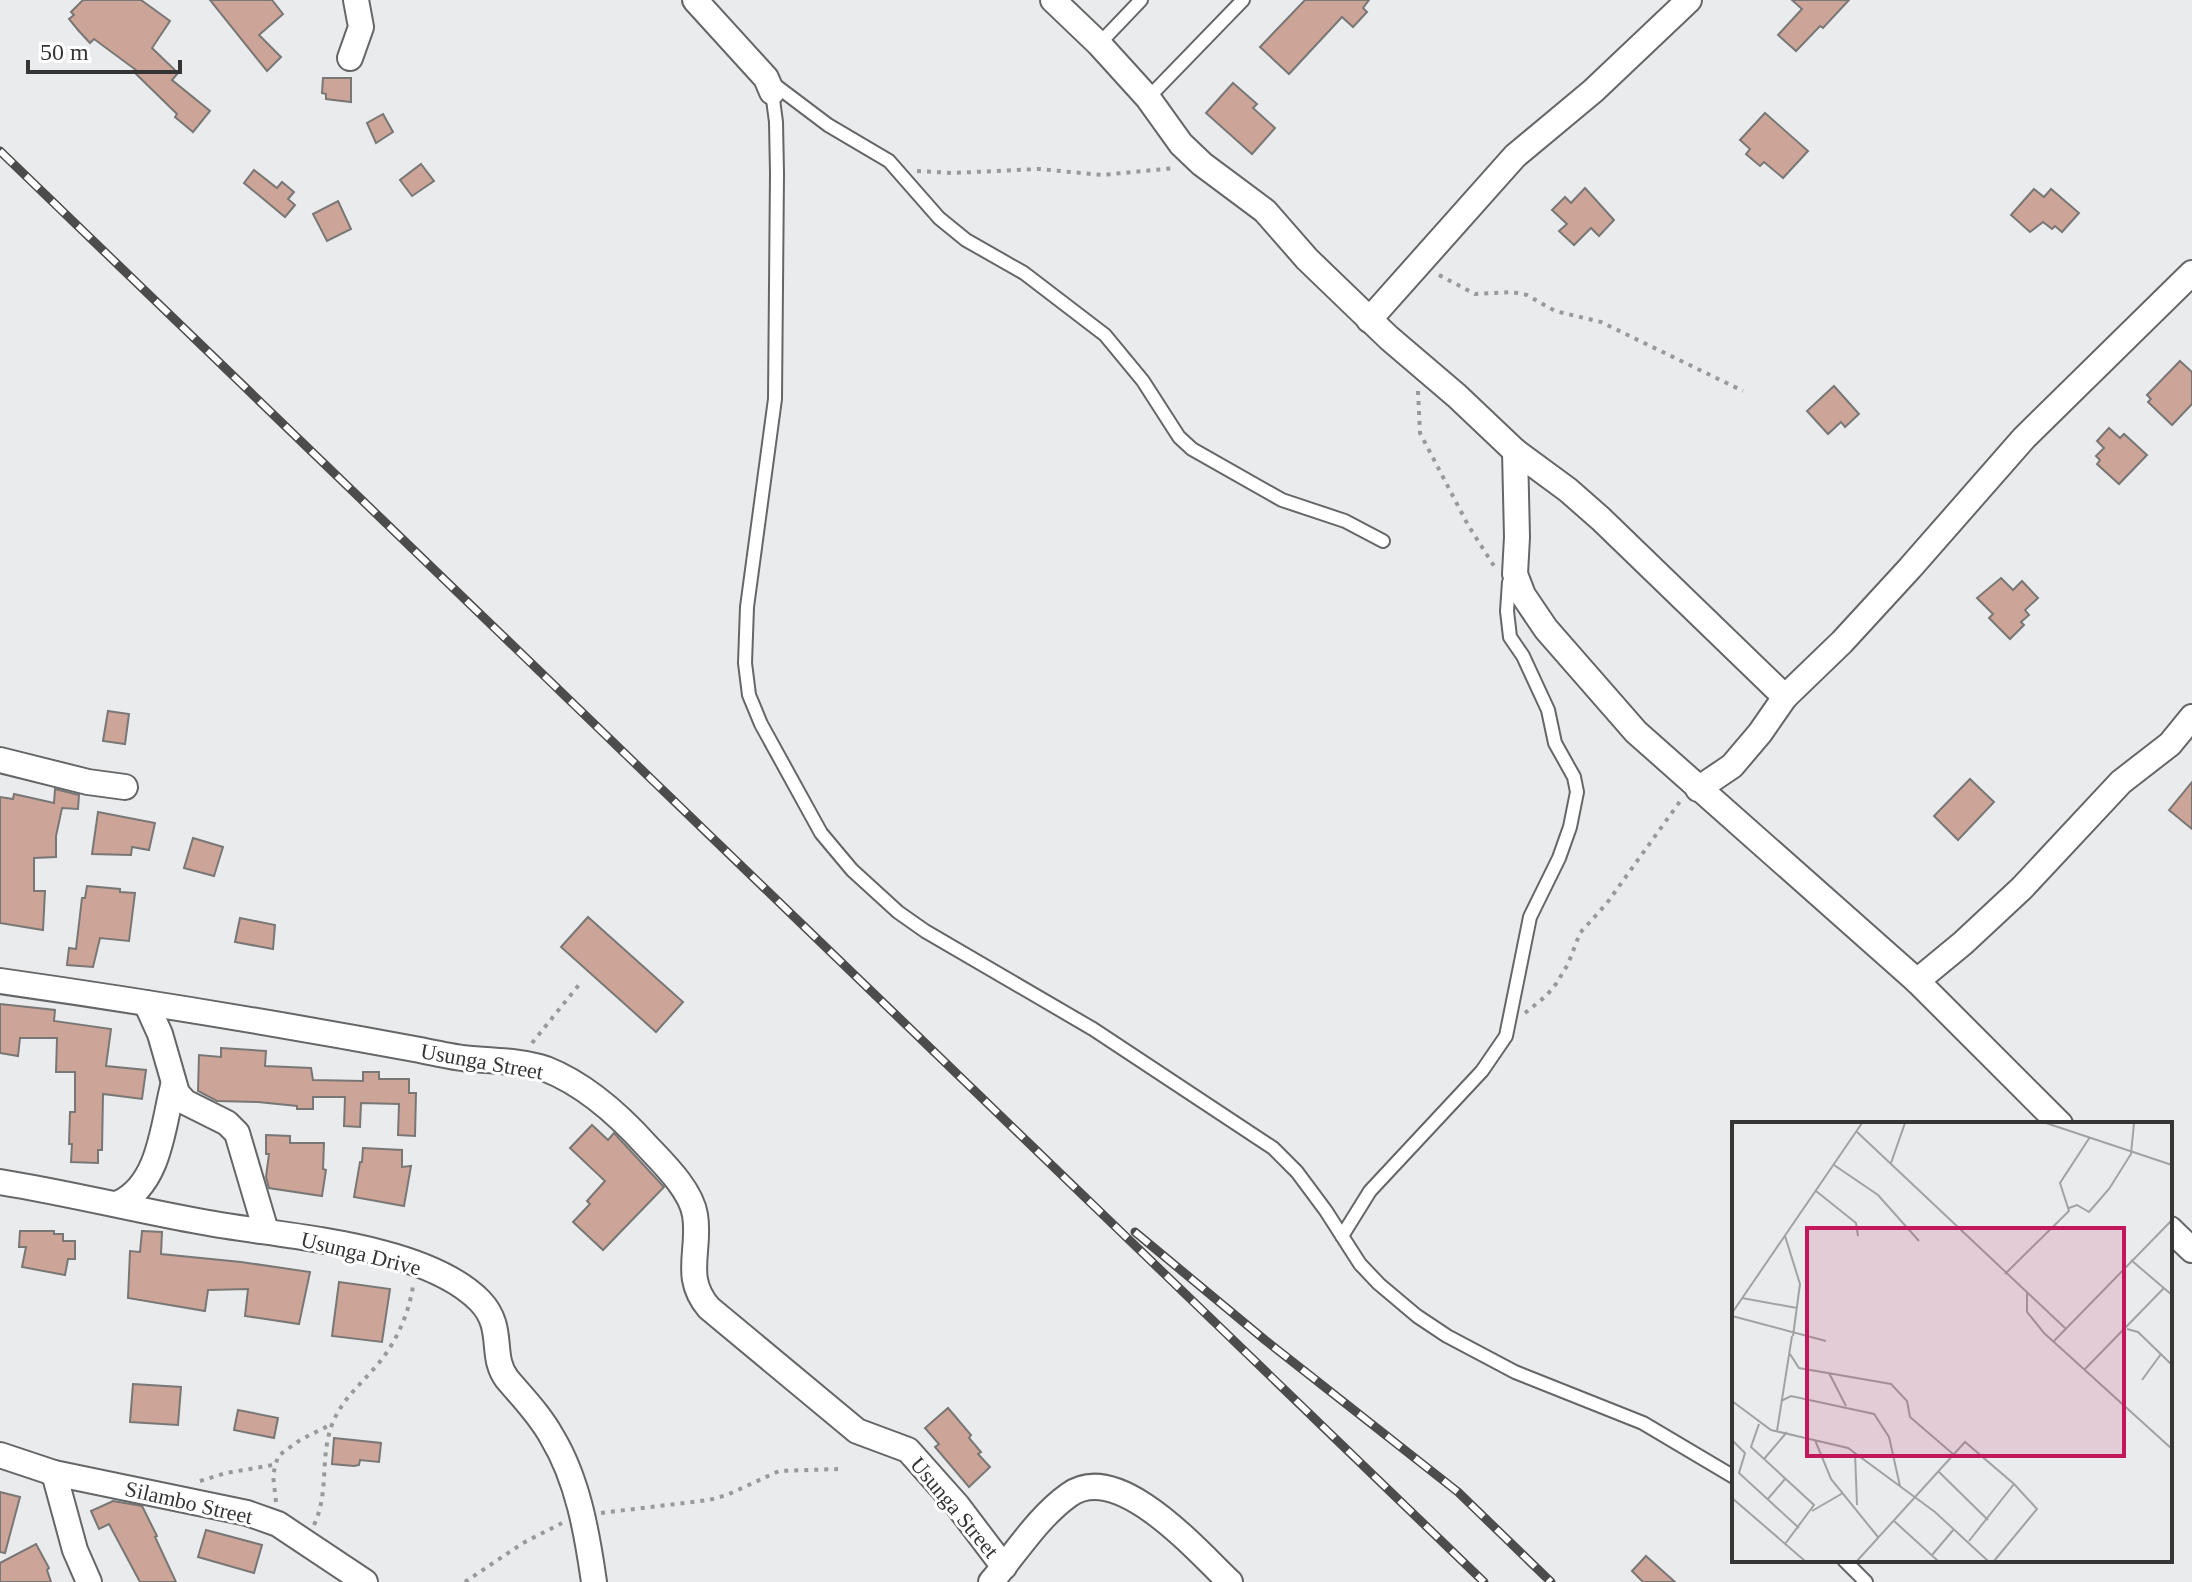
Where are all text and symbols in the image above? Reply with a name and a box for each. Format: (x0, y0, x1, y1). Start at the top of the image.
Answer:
scale bar (28, 24, 180, 74)
text: 50 m (40, 39, 89, 65)
street label: Usunga Street (419, 1038, 545, 1085)
inset map (1732, 1122, 2172, 1562)
street label: Usunga Drive (298, 1227, 423, 1280)
street label: Usunga Street (905, 1452, 1004, 1563)
street label: Silambo Street (123, 1476, 255, 1529)

